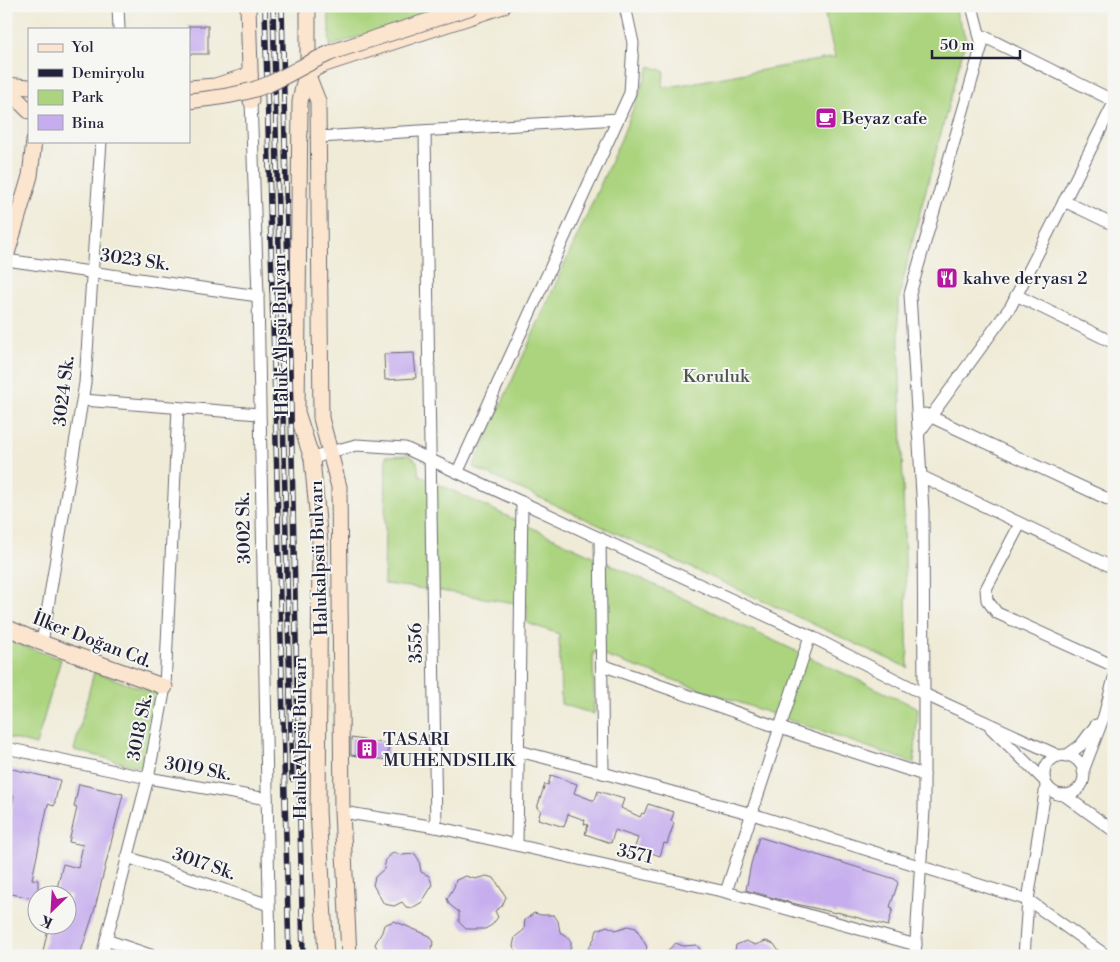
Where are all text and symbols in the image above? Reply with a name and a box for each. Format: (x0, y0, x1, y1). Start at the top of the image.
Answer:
legend (28, 28, 190, 142)
scale bar (932, 28, 1020, 60)
text: 50 m (940, 36, 974, 55)
text: Yol (71, 38, 94, 57)
text: Demiryolu (72, 64, 145, 83)
text: Park (72, 88, 104, 107)
cafe icon: Beyaz cafe (814, 106, 838, 130)
place label: Beyaz cafe (841, 107, 927, 130)
text: Bina (71, 114, 104, 133)
street label: 3023 Sk. (99, 244, 171, 276)
street label: Haluk Alpsü Bulvarı (268, 254, 294, 416)
restaurant icon: kahve deryası 2 (935, 266, 959, 290)
place label: kahve deryası 2 (963, 267, 1087, 290)
street label: 3024 Sk. (48, 354, 80, 428)
park label: Koruluk (683, 365, 751, 388)
street label: Halukalpsü Bulvarı (305, 480, 333, 636)
street label: 3002 Sk. (232, 492, 256, 564)
street label: İlker Doğan Cd. (29, 607, 155, 673)
street label: 3556 (404, 622, 428, 664)
street label: Haluk Alpsü Bulvarı (289, 657, 312, 819)
street label: 3018 Sk. (122, 691, 158, 763)
place label: TASARI MUHENDSILIK (383, 728, 517, 772)
building icon: TASARI MUHENDSILIK (355, 737, 379, 761)
street label: 3019 Sk. (163, 752, 233, 786)
street label: 3571 (615, 839, 656, 869)
street label: 3017 Sk. (169, 842, 239, 886)
north arrow (28, 884, 78, 934)
text: K (37, 910, 56, 931)

